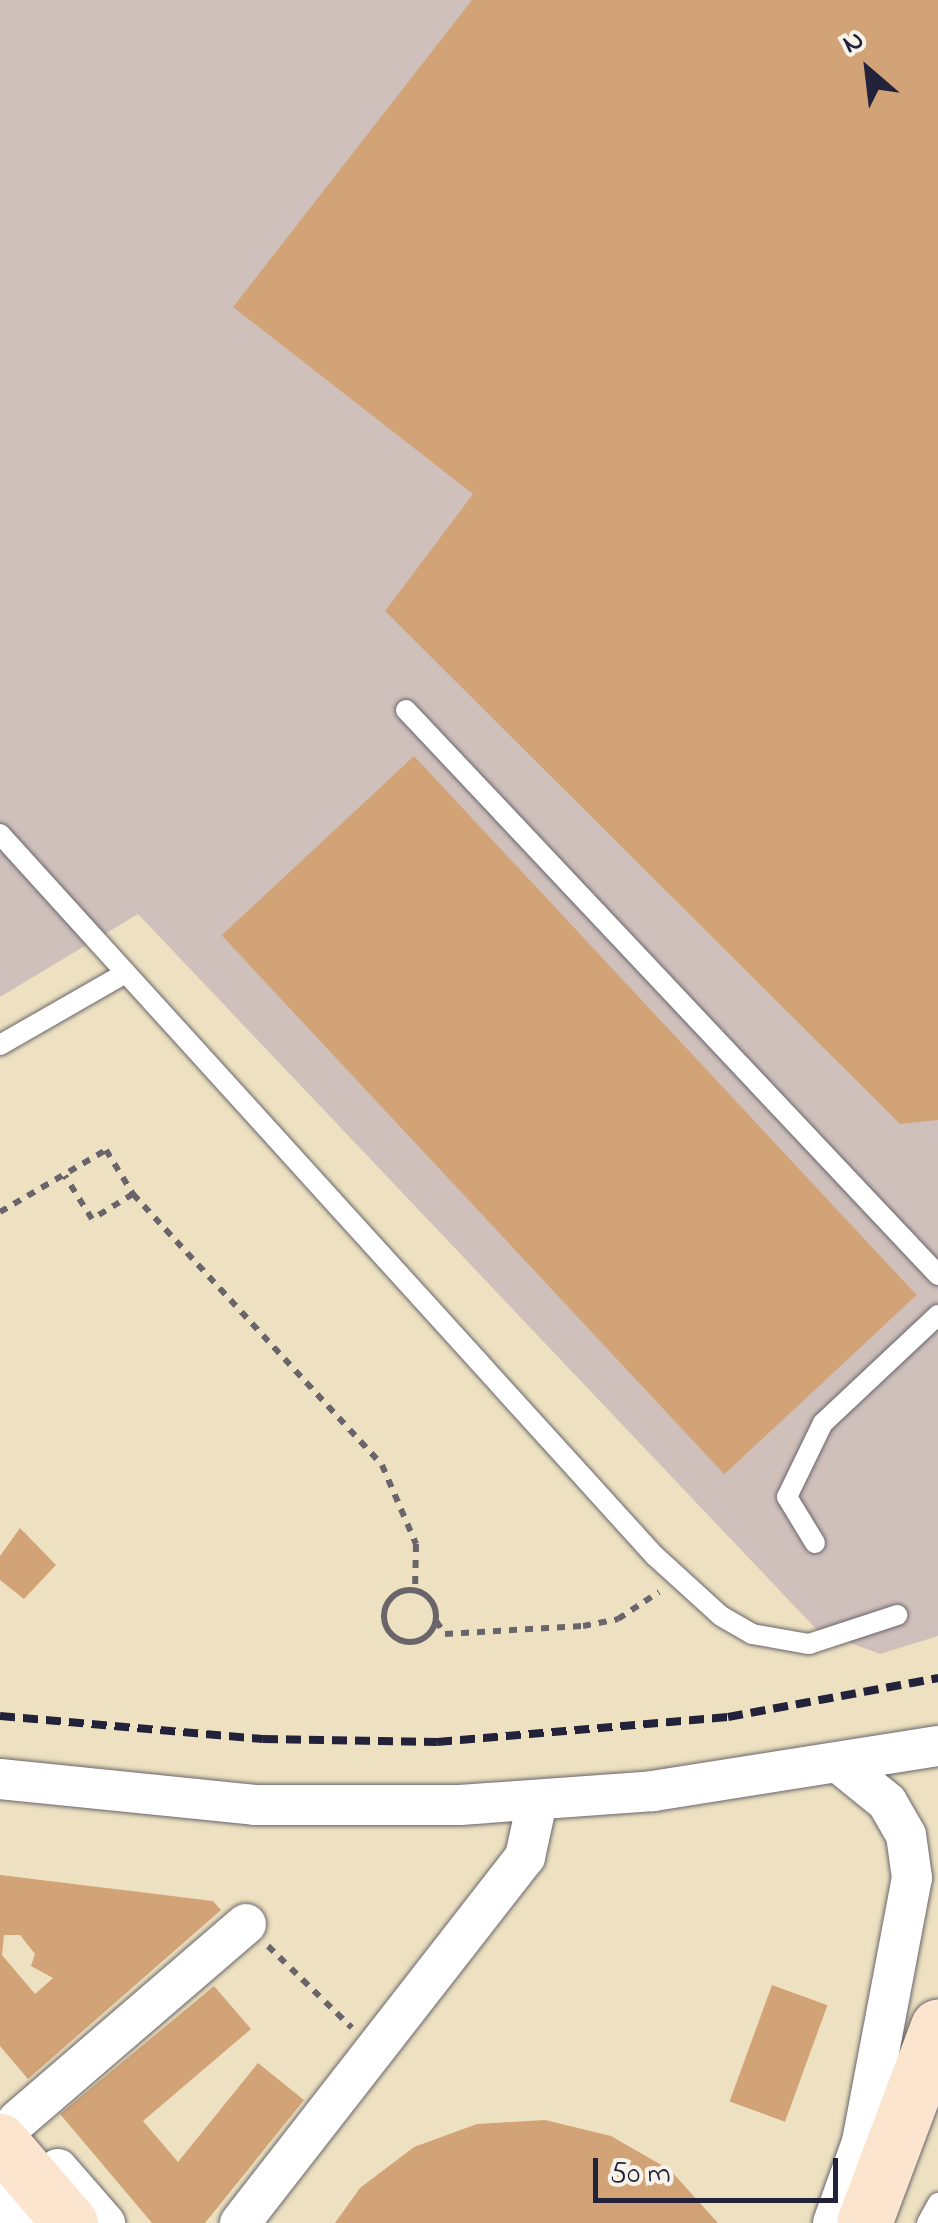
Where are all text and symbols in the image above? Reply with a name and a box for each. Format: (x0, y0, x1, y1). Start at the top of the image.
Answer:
north arrow (818, 20, 918, 120)
text: N (836, 21, 872, 66)
scale bar (598, 2138, 843, 2200)
text: 50 m (610, 2153, 671, 2197)

